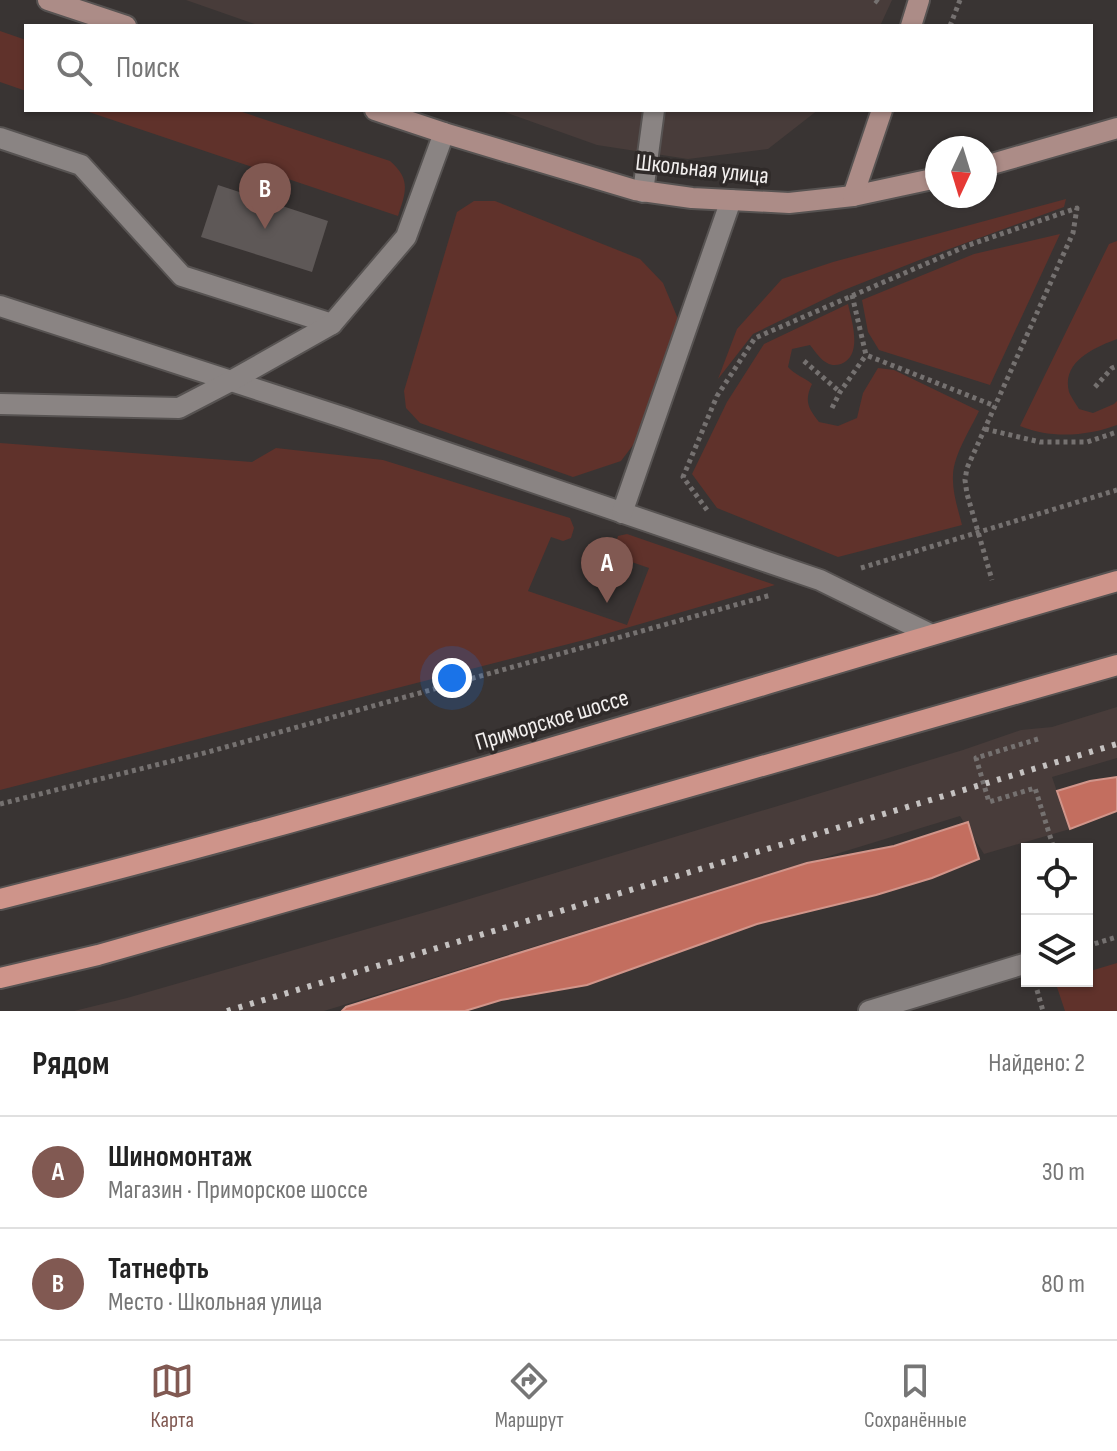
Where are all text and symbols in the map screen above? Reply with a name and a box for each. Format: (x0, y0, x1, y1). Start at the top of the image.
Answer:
search box (24, 24, 1093, 112)
icon: search (52, 46, 96, 90)
text: Поиск (116, 50, 179, 86)
north arrow (925, 136, 997, 208)
street label: Школьная улица (634, 148, 770, 190)
pin: B (239, 163, 291, 229)
pin: A (581, 537, 633, 603)
your location (432, 658, 472, 698)
street label: Приморское шоссе (472, 683, 632, 757)
map controls (1021, 843, 1093, 987)
button: locate (1021, 843, 1093, 915)
button: layers (1021, 915, 1093, 987)
text: Рядом (32, 1043, 110, 1084)
text: Найдено: 2 (988, 1048, 1085, 1079)
text: Шиномонтаж (108, 1139, 252, 1175)
text: A (52, 1157, 64, 1188)
text: 30 m (1042, 1157, 1085, 1188)
text: Магазин · Приморское шоссе (108, 1175, 368, 1206)
text: Татнефть (108, 1251, 209, 1287)
text: B (52, 1269, 64, 1300)
text: 80 m (1041, 1269, 1085, 1300)
text: Место · Школьная улица (108, 1287, 322, 1318)
tab: Карта (150, 1359, 194, 1434)
tab: Маршрут (495, 1359, 564, 1434)
tab: Сохранённые (864, 1359, 967, 1434)

